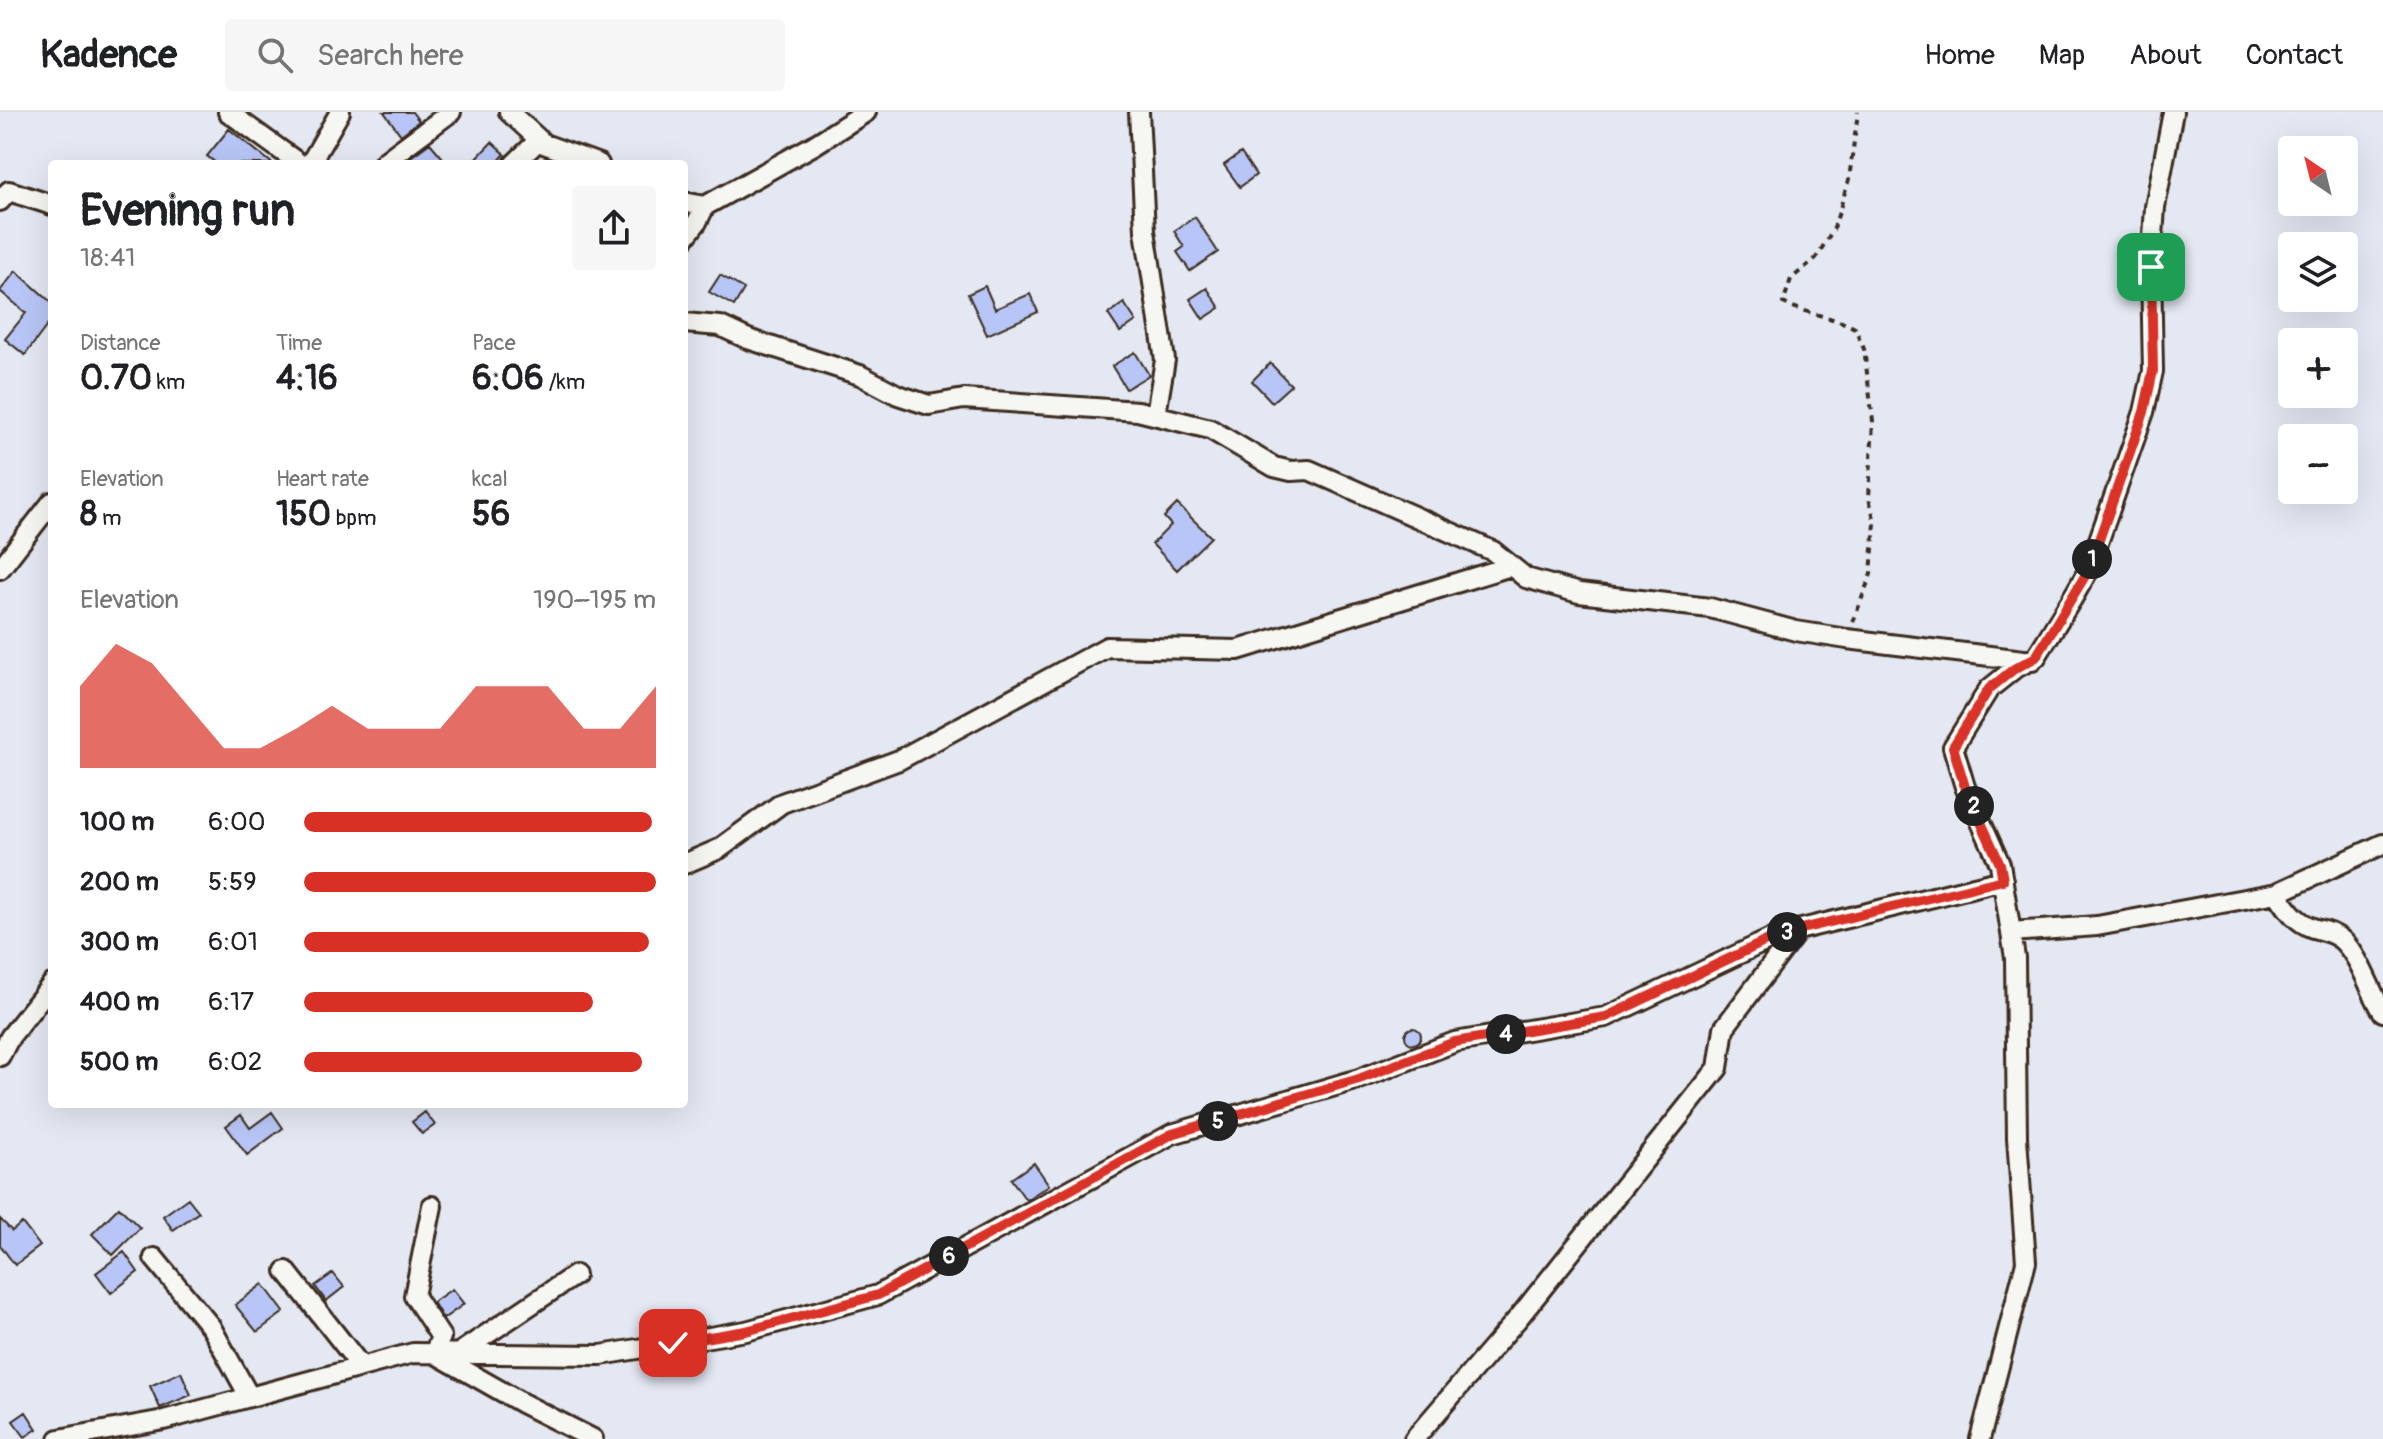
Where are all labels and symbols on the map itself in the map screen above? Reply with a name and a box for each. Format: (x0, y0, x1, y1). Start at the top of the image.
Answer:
north arrow (2278, 136, 2358, 216)
pin (2117, 233, 2185, 301)
pin: 1 (2072, 539, 2112, 579)
pin: 2 (1954, 786, 1994, 826)
pin: 3 (1767, 912, 1807, 952)
pin: 4 (1486, 1014, 1526, 1054)
pin: 5 (1198, 1101, 1238, 1141)
pin: 6 (929, 1236, 969, 1276)
pin (639, 1309, 707, 1377)

